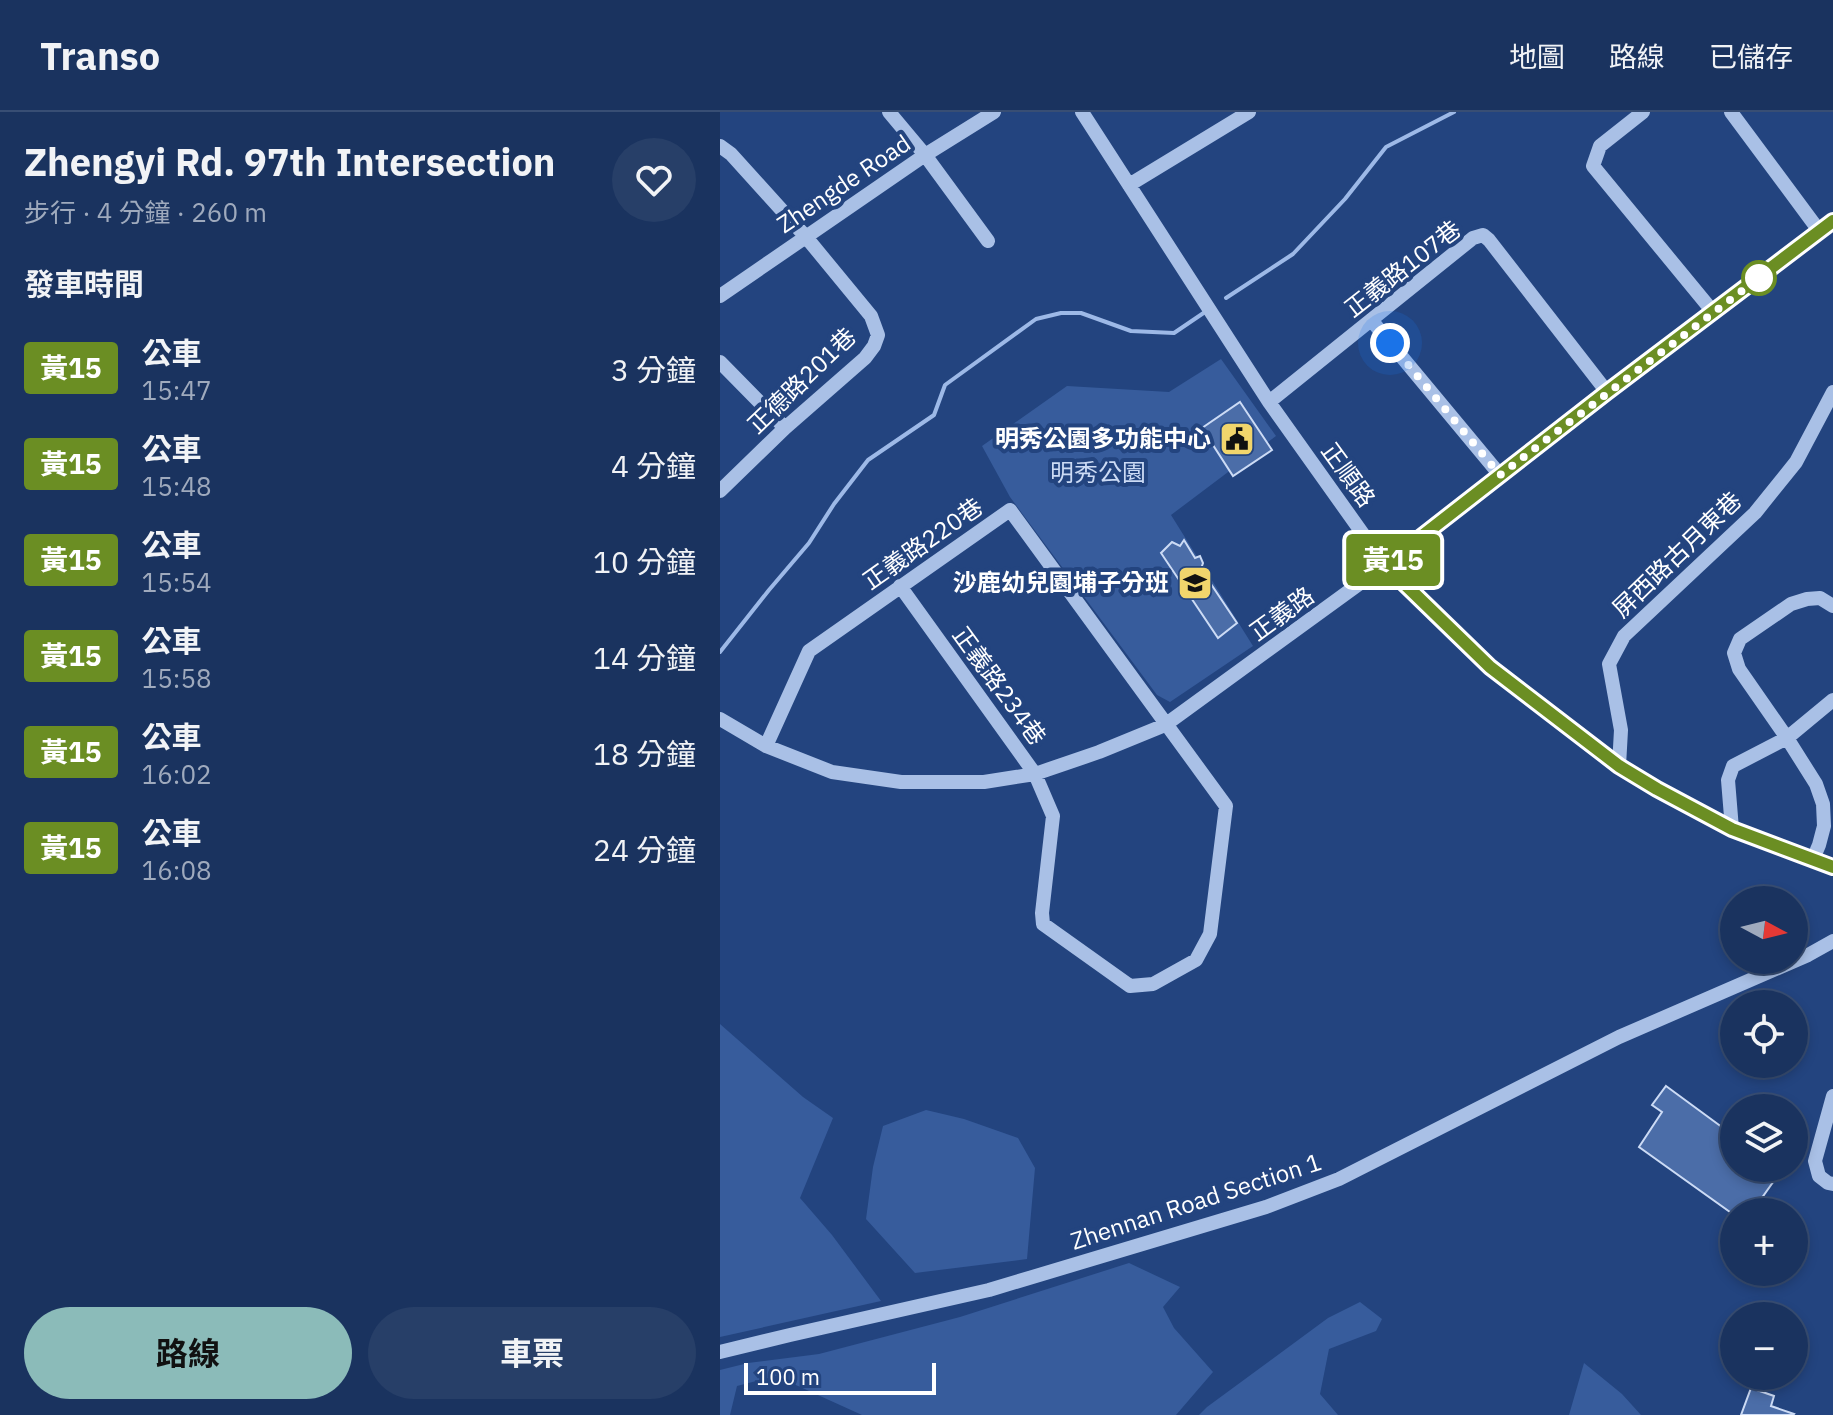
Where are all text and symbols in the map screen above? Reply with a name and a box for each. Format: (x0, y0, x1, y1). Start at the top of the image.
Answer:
text: Transo (40, 31, 160, 80)
text: 地圖 (1509, 38, 1565, 75)
text: 路線 (1609, 38, 1665, 75)
text: 已儲存 (1709, 38, 1793, 75)
street label: Zhengde Road (770, 127, 917, 240)
text: Zhengyi Rd. 97th Intersection (24, 137, 556, 186)
button: heart (612, 138, 696, 222)
text: 步行 · 4 分鐘 · 260 m (24, 195, 267, 229)
street label: 正義路107巷 (1338, 213, 1467, 324)
unlabelled marker (1742, 261, 1776, 295)
text: 發車時間 (24, 264, 144, 303)
street label: 正德路201巷 (740, 320, 862, 440)
your location (1370, 323, 1410, 363)
text: 公車 (142, 333, 202, 372)
text: 黃15 (40, 349, 102, 386)
text: 3 分鐘 (611, 350, 696, 389)
text: 15:47 (142, 373, 212, 407)
public building icon: 明秀公園多功能中心 (1218, 420, 1256, 458)
place label: 明秀公園多功能中心 (995, 422, 1211, 454)
text: 公車 (142, 429, 202, 468)
street label: 正順路 (1315, 436, 1383, 513)
text: 黃15 (40, 445, 102, 482)
text: 4 分鐘 (611, 446, 696, 485)
park label: 明秀公園 (1050, 456, 1146, 488)
text: 15:48 (142, 469, 212, 503)
street label: 屏西路古月東巷 (1605, 484, 1748, 624)
street label: 正義路220巷 (856, 490, 989, 596)
text: 公車 (142, 525, 202, 564)
line badge: 黃15 (1347, 534, 1439, 586)
text: 黃15 (40, 541, 102, 578)
text: 黃15 (1362, 541, 1424, 578)
text: 10 分鐘 (593, 542, 696, 581)
school or university icon: 沙鹿幼兒園埔子分班 (1176, 564, 1214, 602)
text: 15:54 (142, 565, 212, 599)
place label: 沙鹿幼兒園埔子分班 (953, 566, 1169, 598)
street label: 正義路 (1243, 579, 1320, 647)
street label: 正義路234巷 (946, 620, 1054, 751)
text: 公車 (142, 621, 202, 660)
text: 黃15 (40, 637, 102, 674)
text: 14 分鐘 (593, 638, 696, 677)
text: 15:58 (142, 661, 212, 695)
text: 公車 (142, 717, 202, 756)
text: 黃15 (40, 733, 102, 770)
text: 18 分鐘 (593, 734, 696, 773)
text: 16:02 (142, 757, 212, 791)
text: 公車 (142, 813, 202, 852)
text: 黃15 (40, 829, 102, 866)
text: 24 分鐘 (593, 830, 696, 869)
text: 16:08 (142, 853, 212, 887)
north arrow (1720, 886, 1808, 974)
map controls (1720, 886, 1808, 1390)
button: locate (1720, 990, 1808, 1078)
button: layers (1720, 1094, 1808, 1182)
street label: Zhennan Road Section 1 (1066, 1145, 1325, 1257)
button: + (1720, 1198, 1808, 1286)
button: − (1720, 1302, 1808, 1390)
button: 路線 (24, 1307, 352, 1399)
button: 車票 (368, 1307, 696, 1399)
scale bar (744, 1359, 936, 1395)
text: 100 m (756, 1362, 820, 1391)

